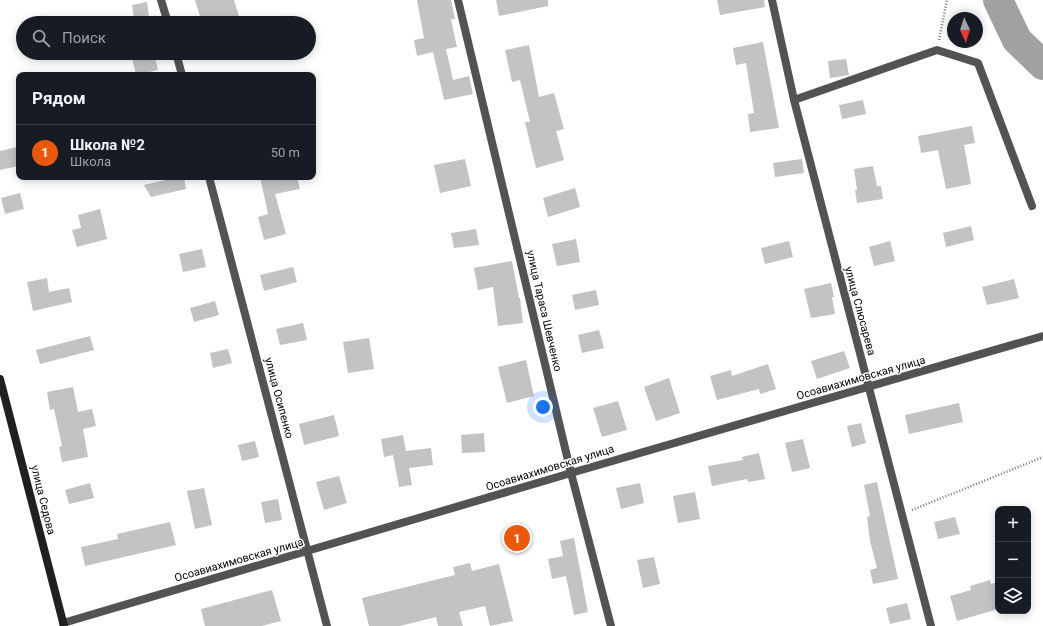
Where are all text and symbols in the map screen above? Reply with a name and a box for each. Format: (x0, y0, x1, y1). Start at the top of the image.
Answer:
north arrow (947, 12, 983, 48)
search box (16, 16, 316, 60)
icon: search (30, 27, 52, 49)
text: Поиск (62, 29, 106, 47)
text: Рядом (32, 88, 86, 108)
text: Школа №2 (70, 136, 145, 154)
text: 1 (41, 145, 49, 160)
text: 50 m (271, 145, 300, 160)
text: Школа (70, 154, 111, 169)
street label: улица Тараса Шевченко (524, 249, 564, 373)
street label: улица Слюсарева (842, 265, 878, 357)
street label: Осоавиахимовская улица (795, 353, 927, 403)
street label: улица Осипенко (262, 356, 296, 440)
your location (533, 397, 553, 417)
street label: Осоавиахимовская улица (484, 442, 616, 494)
street label: улица Седова (28, 464, 58, 536)
map controls (995, 506, 1031, 614)
button: + (995, 506, 1031, 542)
pin: 1 (504, 523, 530, 553)
street label: Осоавиахимовская улица (173, 535, 305, 585)
button: − (995, 542, 1031, 578)
button: layers (995, 578, 1031, 614)

